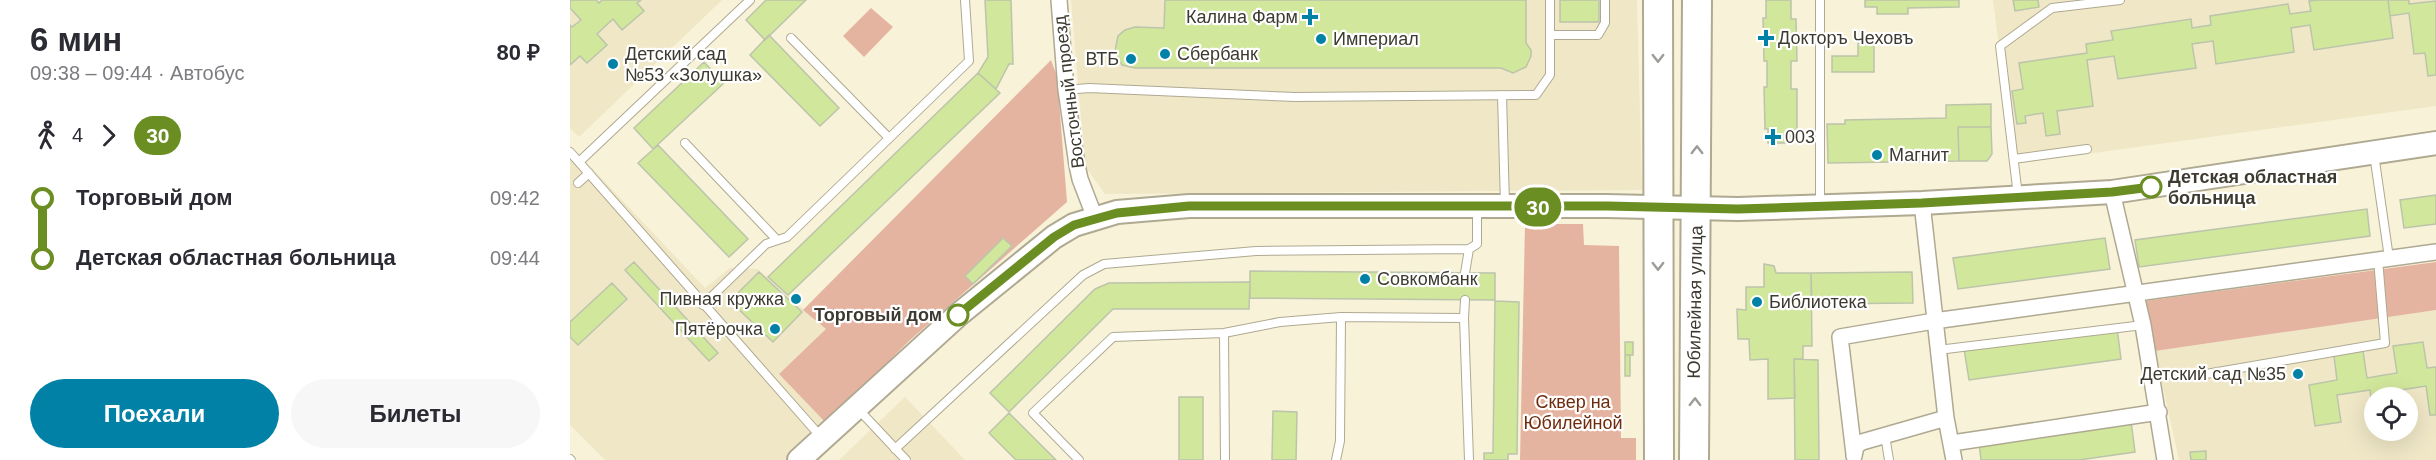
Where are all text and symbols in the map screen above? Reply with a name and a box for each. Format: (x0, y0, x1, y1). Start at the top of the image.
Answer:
place label: Калина Фарм (1186, 7, 1298, 27)
marker: Калина Фарм (1303, 10, 1317, 24)
street label: Восточный проезд (1050, 14, 1088, 170)
text: 6 мин (30, 21, 122, 58)
place label: Докторъ Чеховъ (1778, 28, 1913, 48)
place label: Империал (1333, 29, 1419, 49)
marker: Докторъ Чеховъ (1759, 31, 1773, 45)
marker: Империал (1314, 32, 1328, 46)
text: 80 ₽ (497, 40, 540, 65)
place label: Детский сад №53 «Золушка» (625, 44, 762, 85)
place label: Сбербанк (1177, 44, 1258, 64)
marker: Сбербанк (1158, 47, 1172, 61)
place label: ВТБ (1085, 49, 1119, 69)
marker: ВТБ (1124, 52, 1138, 66)
one-way arrow (1652, 54, 1664, 63)
marker: Детский сад №53 «Золушка» (606, 57, 620, 71)
text: 09:38 – 09:44 · Автобус (30, 62, 244, 84)
icon: walk (30, 119, 63, 152)
icon: forward (92, 119, 125, 152)
text: 4 (72, 124, 83, 146)
text: 30 (146, 124, 169, 147)
place label: 003 (1785, 127, 1815, 147)
marker: 003 (1766, 130, 1780, 144)
place label: Магнит (1889, 145, 1949, 165)
one-way arrow (1691, 146, 1703, 155)
marker: Магнит (1870, 148, 1884, 162)
place label: Детская областная больница (2168, 167, 2337, 208)
marker: Детская областная больница (2140, 176, 2162, 198)
text: Торговый дом (76, 185, 233, 210)
text: 09:42 (490, 187, 540, 209)
line badge: 30 (1511, 188, 1565, 226)
text: 30 (1526, 196, 1550, 219)
street label: Юбилейная улица (1684, 224, 1706, 379)
text: Детская областная больница (76, 245, 396, 270)
text: 09:44 (490, 247, 540, 269)
one-way arrow (1651, 262, 1664, 271)
place label: Совкомбанк (1377, 269, 1478, 289)
marker: Совкомбанк (1358, 272, 1372, 286)
place label: Пивная кружка (660, 289, 785, 309)
marker: Пивная кружка (789, 292, 803, 306)
place label: Библиотека (1769, 292, 1868, 312)
marker: Библиотека (1750, 295, 1764, 309)
marker: Торговый дом (947, 304, 969, 326)
place label: Торговый дом (814, 305, 942, 325)
place label: Пятёрочка (675, 319, 764, 339)
marker: Пятёрочка (768, 322, 782, 336)
place label: Детский сад №35 (2141, 364, 2286, 384)
marker: Детский сад №35 (2291, 367, 2305, 381)
button: Поехали (30, 379, 279, 448)
button: Билеты (291, 379, 540, 448)
map controls (2364, 387, 2418, 441)
button: locate (2364, 387, 2418, 441)
park label: Сквер на Юбилейной (1523, 392, 1623, 433)
one-way arrow (1688, 397, 1701, 406)

